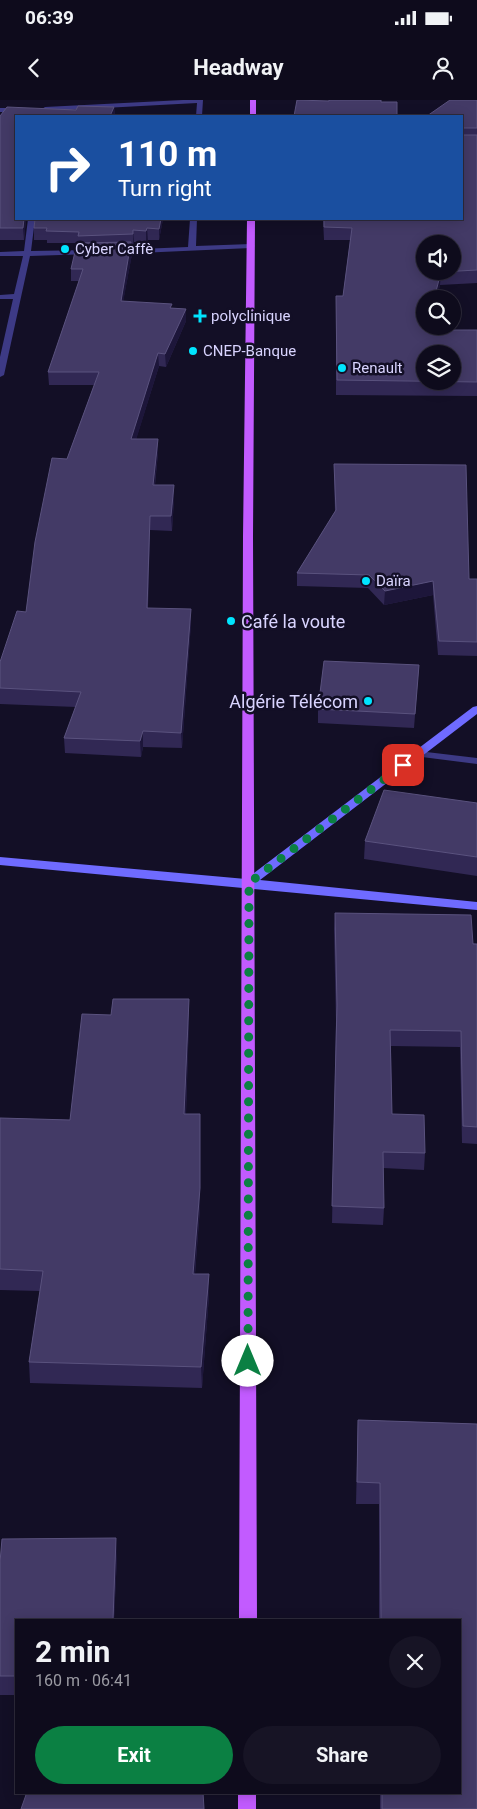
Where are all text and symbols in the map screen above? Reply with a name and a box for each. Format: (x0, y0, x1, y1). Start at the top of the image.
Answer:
text: 06:39 (25, 6, 74, 29)
icon: back (20, 54, 48, 82)
icon: person (429, 54, 457, 82)
text: Headway (193, 55, 284, 80)
text: 110 m (118, 134, 217, 175)
icon: right (35, 135, 100, 200)
text: Turn right (118, 176, 212, 201)
map controls (416, 235, 461, 390)
button: sound (416, 235, 461, 280)
place label: Cyber Caffè (75, 240, 153, 258)
marker: Cyber Caffè (59, 243, 71, 255)
button: search (416, 290, 461, 335)
place label: polyclinique (211, 307, 290, 325)
marker: polyclinique (193, 309, 207, 323)
place label: CNEP-Banque (203, 342, 296, 360)
marker: CNEP-Banque (187, 345, 199, 357)
button: layers (416, 345, 461, 390)
place label: Renault (352, 359, 403, 377)
marker: Renault (336, 362, 348, 374)
place label: Daïra (376, 572, 411, 590)
marker: Daïra (360, 575, 372, 587)
place label: Café la voute (241, 611, 345, 632)
marker: Café la voute (225, 615, 237, 627)
place label: Algérie Télécom (229, 691, 358, 712)
marker: Algérie Télécom (362, 695, 374, 707)
pin (382, 744, 424, 786)
icon: arrive (389, 751, 417, 779)
position arrow (221, 1334, 273, 1386)
text: 2 min (35, 1634, 110, 1669)
button: close (389, 1636, 441, 1688)
text: 160 m · 06:41 (35, 1671, 132, 1690)
button: Exit (35, 1726, 233, 1784)
button: Share (243, 1726, 441, 1784)

